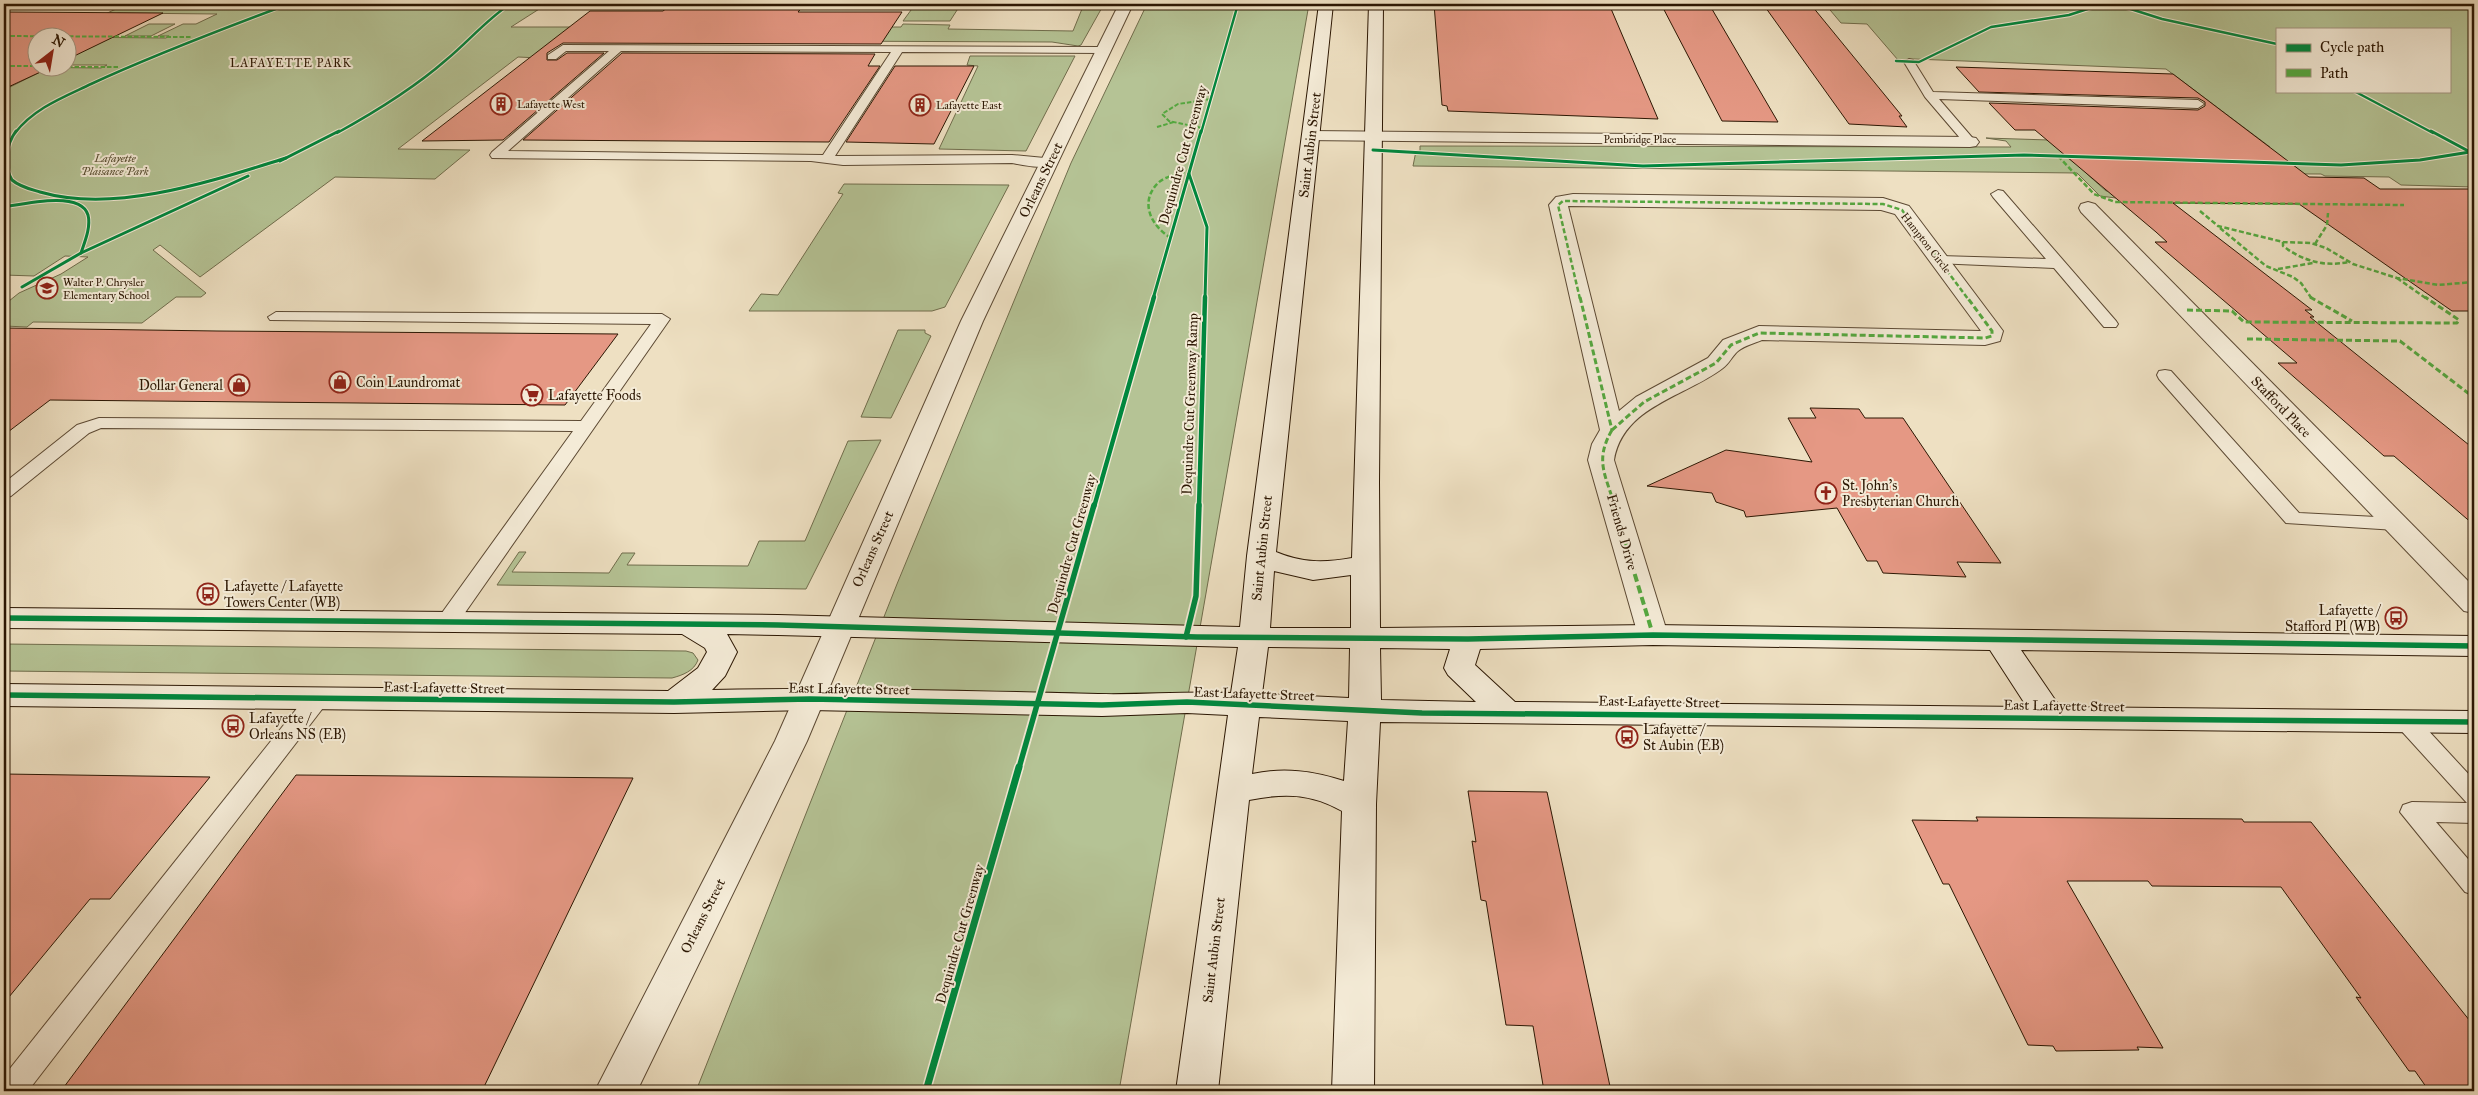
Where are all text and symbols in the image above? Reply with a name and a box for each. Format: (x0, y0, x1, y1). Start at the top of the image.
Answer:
north arrow (28, 28, 78, 78)
legend (2276, 28, 2450, 92)
text: N (49, 31, 68, 52)
text: Cycle path (2320, 38, 2385, 56)
district label: LAFAYETTE PARK (230, 56, 352, 70)
text: Path (2320, 64, 2349, 82)
street label: Dequindre Cut Greenway (1155, 83, 1212, 227)
street label: Saint Aubin Street (1295, 91, 1325, 199)
building icon: Lafayette West (489, 92, 513, 116)
building icon: Lafayette East (908, 93, 932, 117)
place label: Lafayette West (517, 98, 585, 111)
place label: Lafayette East (936, 99, 1002, 112)
street label: Pembridge Place (1604, 133, 1677, 146)
street label: Orleans Street (1015, 139, 1067, 220)
park label: Lafayette Plaisance Park (81, 152, 149, 178)
street label: Hampton Circle (1898, 210, 1954, 276)
school or university icon: Walter P. Chrysler Elementary School (35, 276, 59, 300)
place label: Walter P. Chrysler Elementary School (63, 276, 150, 302)
street label: Dequindre Cut Greenway Ramp (1178, 313, 1203, 495)
shop icon: Coin Laundromat (328, 370, 352, 394)
shop icon: Dollar General (227, 373, 251, 397)
street label: Stafford Place (2247, 373, 2315, 441)
place label: Coin Laundromat (356, 374, 460, 391)
place label: Dollar General (139, 377, 223, 394)
supermarket icon: Lafayette Foods (520, 383, 544, 407)
place label: Lafayette Foods (548, 387, 641, 404)
street label: Dequindre Cut Greenway (1044, 472, 1101, 616)
place label: St. John's Presbyterian Church (1842, 477, 1959, 510)
church icon: St. John's Presbyterian Church (1814, 481, 1838, 505)
street label: Friends Drive (1603, 492, 1641, 572)
street label: Saint Aubin Street (1248, 494, 1276, 602)
street label: Orleans Street (849, 508, 897, 590)
place label: Lafayette / Lafayette Towers Center (WB) (224, 578, 343, 612)
bus stop icon: Lafayette / Lafayette Towers Center (WB) (196, 582, 220, 606)
place label: Lafayette / Stafford Pl (WB) (2285, 602, 2381, 636)
bus stop icon: Lafayette / Stafford Pl (WB) (2384, 606, 2408, 630)
street label: East Lafayette Street (383, 678, 505, 698)
street label: East Lafayette Street (788, 679, 910, 699)
street label: East Lafayette Street (1193, 683, 1315, 705)
street label: East Lafayette Street (1598, 692, 1720, 712)
street label: East Lafayette Street (2003, 696, 2125, 716)
place label: Lafayette / Orleans NS (EB) (249, 710, 346, 744)
bus stop icon: Lafayette / Orleans NS (EB) (221, 714, 245, 738)
place label: Lafayette / St Aubin (EB) (1643, 721, 1724, 755)
bus stop icon: Lafayette / St Aubin (EB) (1615, 725, 1639, 749)
street label: Dequindre Cut Greenway (932, 862, 989, 1006)
street label: Orleans Street (677, 876, 729, 956)
street label: Saint Aubin Street (1199, 896, 1229, 1004)

